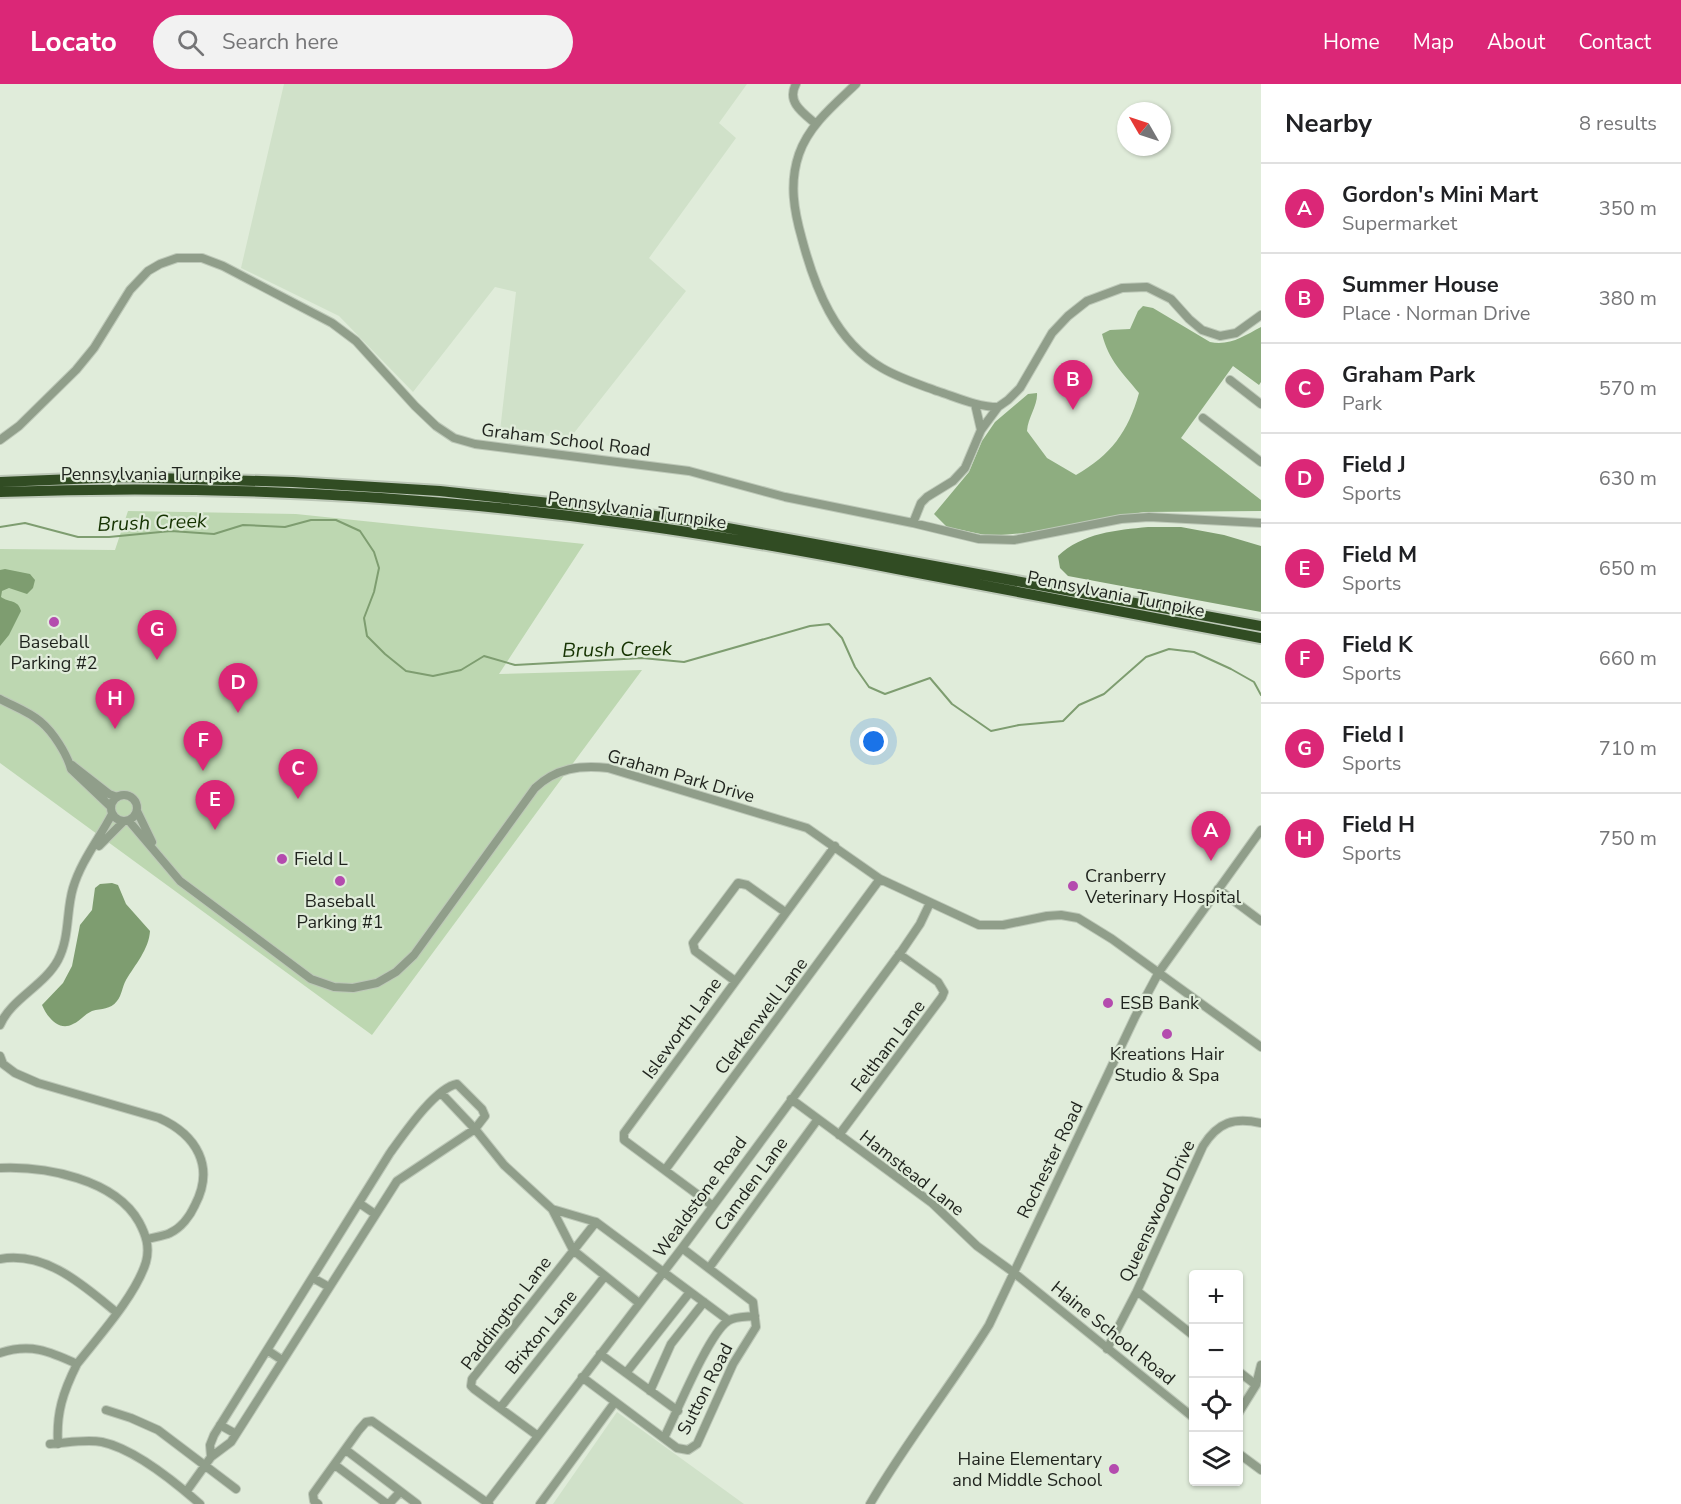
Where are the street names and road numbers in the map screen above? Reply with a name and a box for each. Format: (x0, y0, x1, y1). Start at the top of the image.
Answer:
street label: Graham School Road (480, 418, 652, 462)
street label: Pennsylvania Turnpike (61, 462, 241, 486)
street label: Pennsylvania Turnpike (546, 486, 728, 534)
street label: Pennsylvania Turnpike (1025, 565, 1207, 623)
street label: Graham Park Drive (605, 744, 757, 808)
street label: Clerkenwell Lane (709, 953, 813, 1079)
street label: Isleworth Lane (637, 972, 727, 1084)
street label: Feltham Lane (845, 995, 931, 1097)
street label: Rochester Road (1011, 1098, 1089, 1222)
street label: Hamstead Lane (855, 1125, 969, 1221)
street label: Wealdstone Road (648, 1131, 752, 1263)
street label: Camden Lane (709, 1132, 793, 1236)
street label: Queenswood Drive (1113, 1136, 1201, 1286)
street label: Paddington Lane (455, 1251, 557, 1375)
street label: Haine School Road (1046, 1275, 1180, 1391)
street label: Brixton Lane (499, 1285, 583, 1379)
street label: Sutton Road (672, 1339, 738, 1439)

